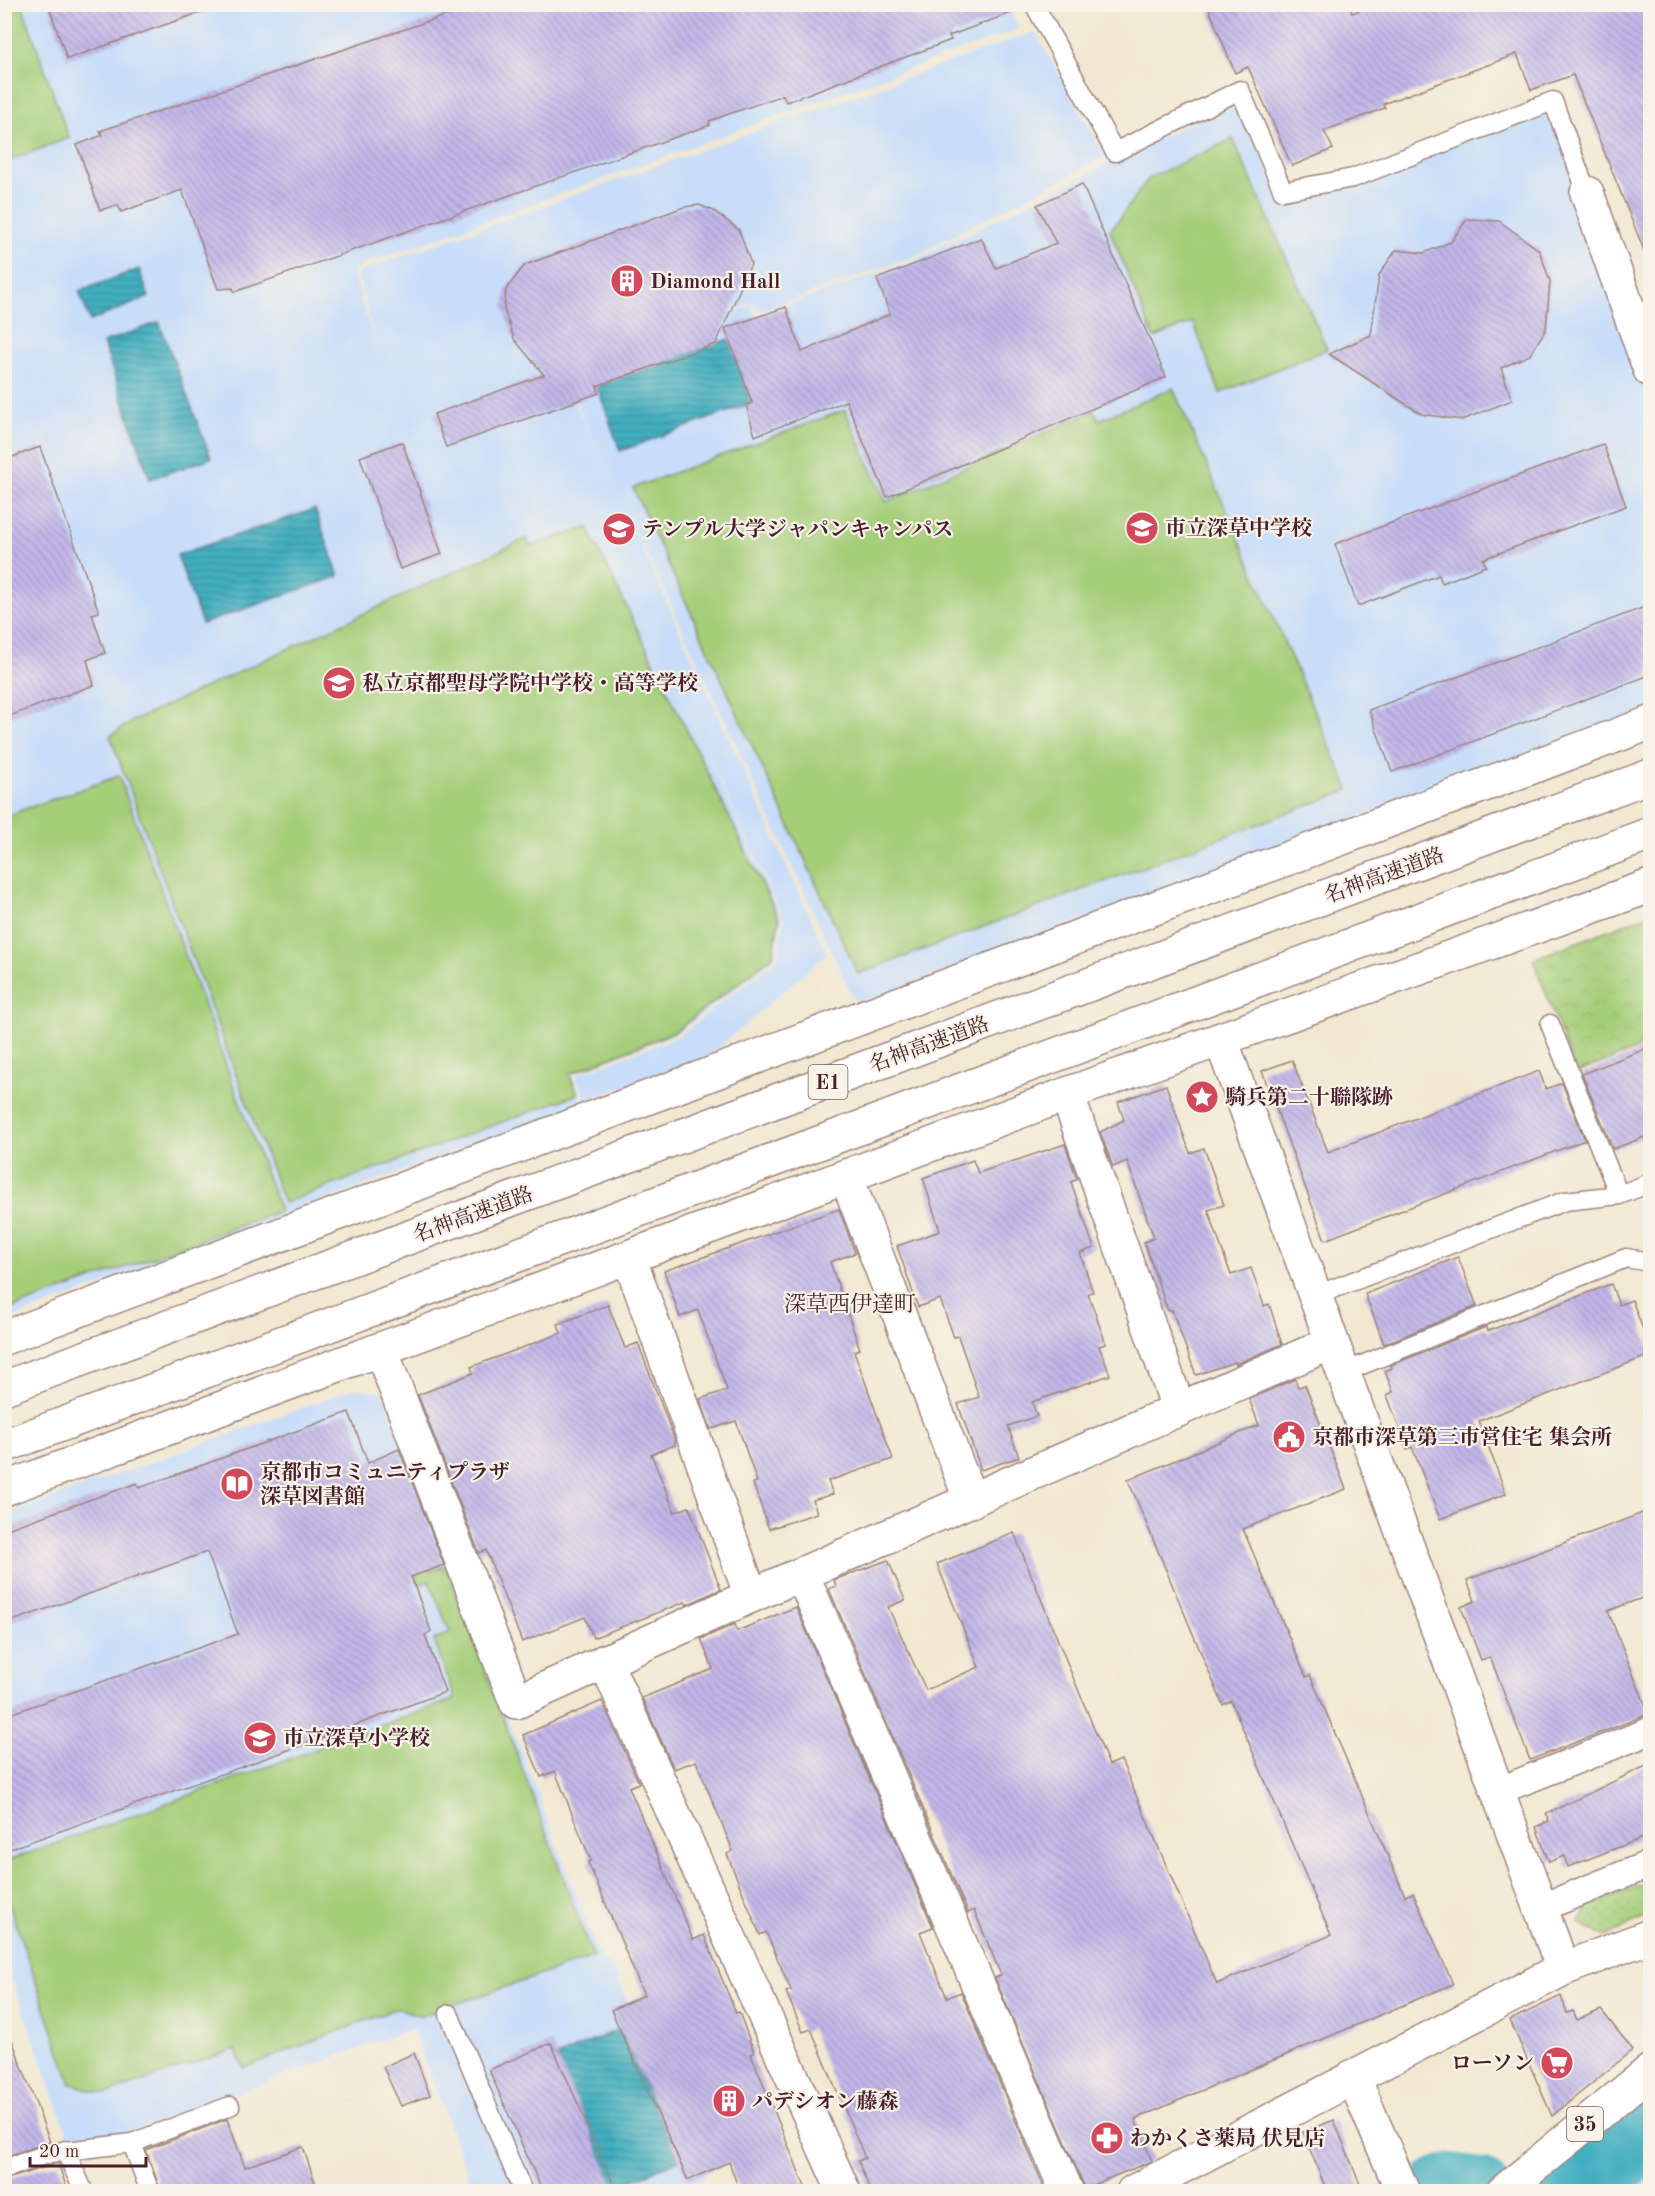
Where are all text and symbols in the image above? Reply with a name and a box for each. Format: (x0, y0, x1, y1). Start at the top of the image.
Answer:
building icon: Diamond Hall (609, 263, 645, 299)
place label: Diamond Hall (650, 272, 781, 293)
school or university icon: 市立深草中学校 (1124, 510, 1160, 546)
school or university icon: テンプル大学ジャパンキャンパス (601, 511, 637, 547)
place label: 市立深草中学校 (1165, 516, 1312, 540)
place label: テンプル大学ジャパンキャンパス (642, 518, 953, 541)
school or university icon: 私立京都聖母学院中学校・高等学校 (321, 665, 357, 701)
place label: 私立京都聖母学院中学校・高等学校 (362, 672, 698, 695)
street label: 名神高速道路 (1321, 843, 1447, 908)
street label: 名神高速道路 (866, 1012, 992, 1077)
road number: E1 (808, 1065, 848, 1099)
place icon: 騎兵第二十聯隊跡 (1184, 1079, 1220, 1115)
place label: 騎兵第二十聯隊跡 (1225, 1086, 1393, 1109)
street label: 名神高速道路 (410, 1182, 536, 1247)
district label: 深草西伊達町 (784, 1292, 916, 1316)
public building icon: 京都市深草第三市営住宅 集会所 (1271, 1419, 1307, 1455)
place label: 京都市深草第三市営住宅 集会所 (1312, 1425, 1612, 1449)
place label: 京都市コミュニティプラザ 深草図書館 (260, 1461, 510, 1508)
library icon: 京都市コミュニティプラザ 深草図書館 (219, 1466, 255, 1502)
school or university icon: 市立深草小学校 (242, 1720, 278, 1756)
place label: 市立深草小学校 (283, 1726, 430, 1750)
supermarket icon: ローソン (1539, 2045, 1575, 2081)
place label: ローソン (1451, 2054, 1534, 2075)
building icon: パデシオン藤森 (711, 2083, 747, 2119)
place label: パデシオン藤森 (752, 2090, 899, 2113)
road number: 35 (1567, 2107, 1603, 2141)
pharmacy icon: わかくさ薬局 伏見店 (1089, 2120, 1125, 2156)
place label: わかくさ薬局 伏見店 (1130, 2127, 1325, 2150)
scale bar (30, 2130, 146, 2168)
text: 20 m (39, 2143, 79, 2161)

